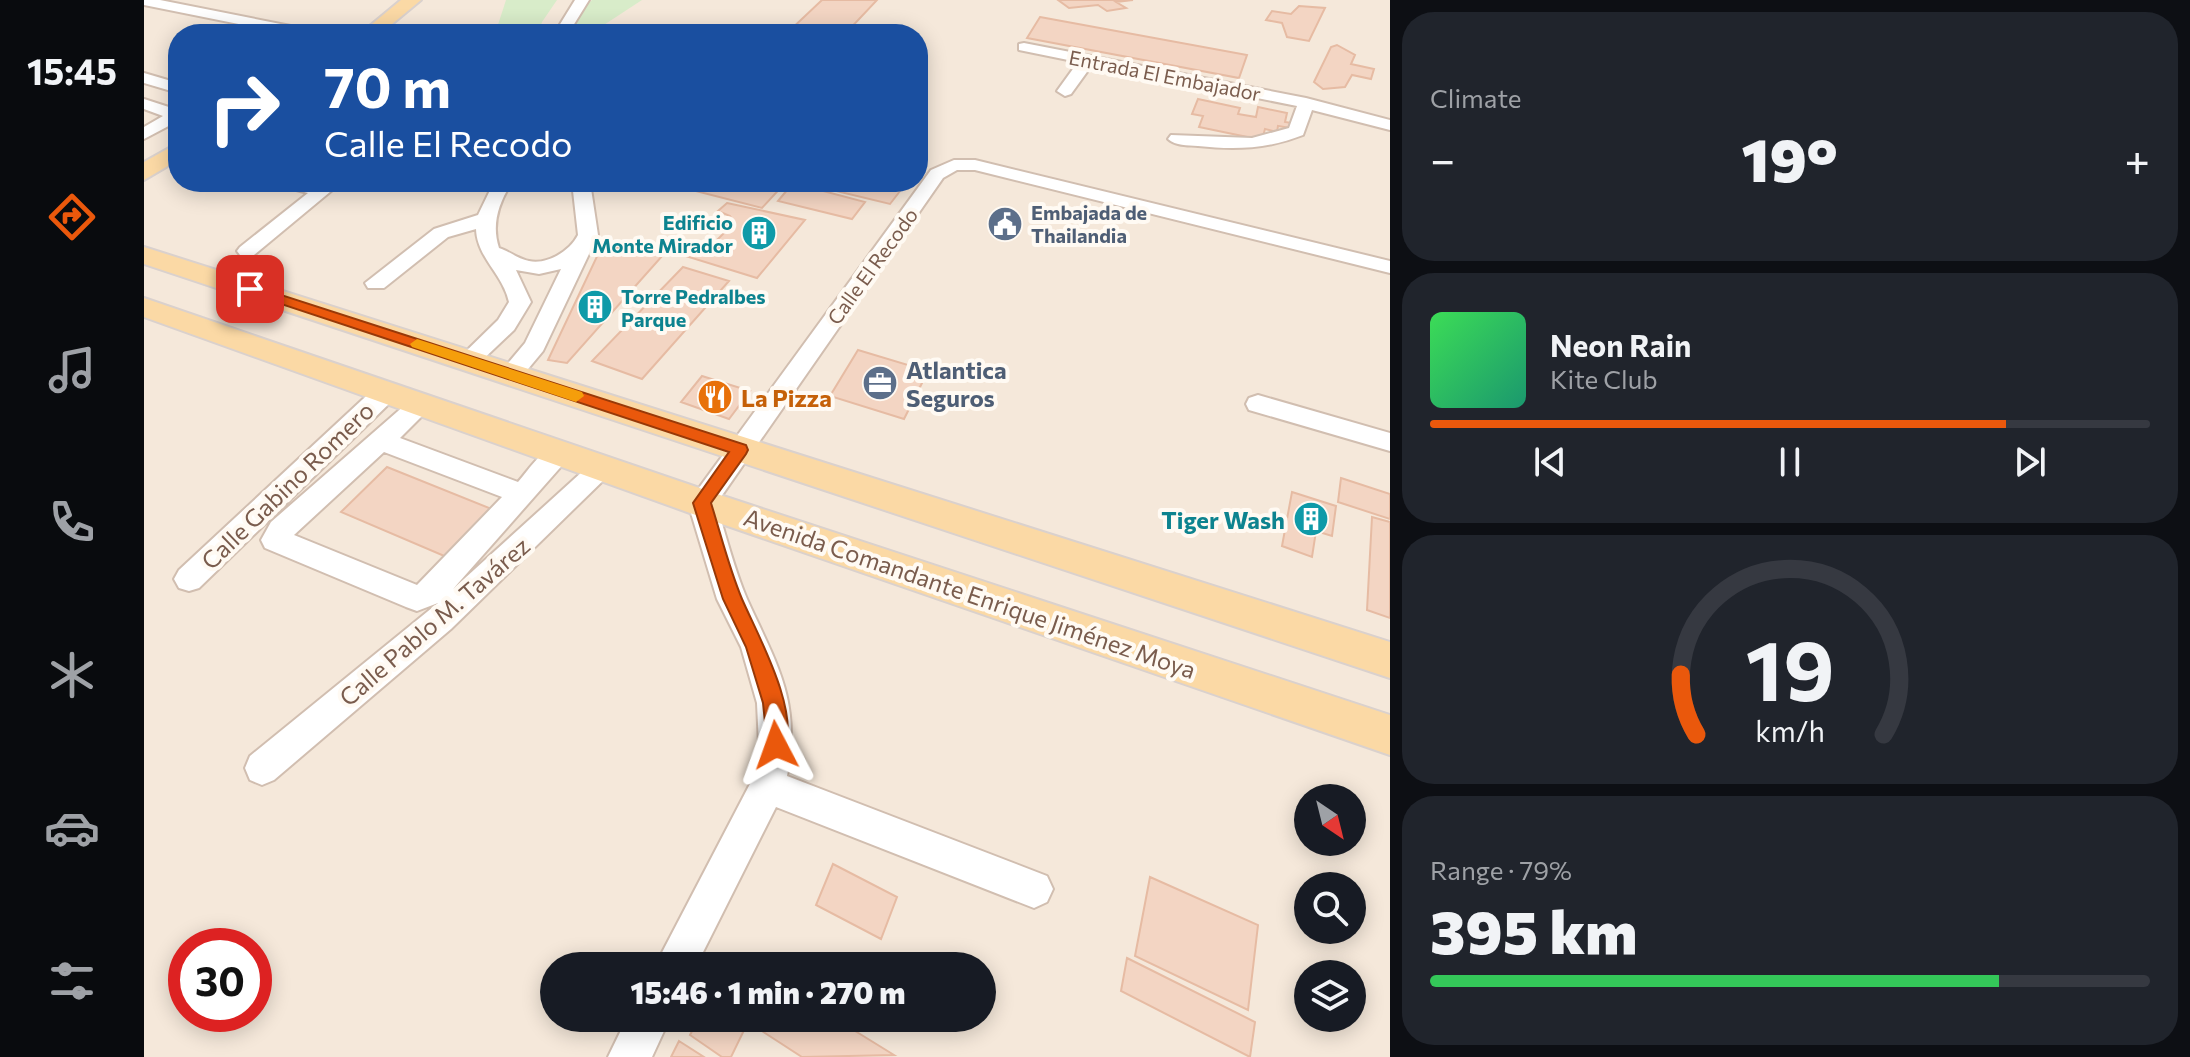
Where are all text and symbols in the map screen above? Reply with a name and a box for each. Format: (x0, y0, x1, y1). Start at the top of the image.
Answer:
street label: Entrada El Embajador (1067, 45, 1263, 105)
text: 15:45 (27, 48, 117, 92)
text: 70 m (324, 51, 451, 120)
icon: right (192, 56, 296, 160)
text: Climate (1430, 82, 1522, 113)
text: Calle El Recodo (324, 120, 573, 164)
text: 19° (1741, 121, 1838, 194)
text: − (1430, 131, 1455, 185)
text: + (2124, 131, 2150, 185)
icon: directions (44, 189, 100, 245)
place label: Embajada de Thailandia (1031, 200, 1147, 247)
street label: Calle El Recodo (822, 203, 922, 329)
public building icon: Embajada de Thailandia (986, 205, 1024, 243)
place label: Edificio Monte Mirador (592, 210, 733, 257)
building icon: Edificio Monte Mirador (740, 214, 778, 252)
pin (216, 255, 284, 323)
icon: arrive (228, 267, 272, 311)
place label: Torre Pedralbes Parque (621, 284, 766, 331)
building icon: Torre Pedralbes Parque (576, 288, 614, 326)
text: Neon Rain (1550, 326, 1691, 363)
icon: music (44, 342, 100, 398)
place label: Atlantica Seguros (906, 355, 1007, 412)
text: Kite Club (1550, 363, 1658, 394)
office icon: Atlantica Seguros (861, 364, 899, 402)
restaurant icon: La Pizza (696, 378, 734, 416)
place label: La Pizza (741, 383, 832, 412)
street label: Calle Gabino Romero (195, 395, 379, 575)
icon: previous (1528, 440, 1572, 484)
icon: pause (1768, 440, 1812, 484)
icon: next (2008, 440, 2052, 484)
icon: phone (44, 494, 100, 550)
building icon: Tiger Wash (1292, 500, 1330, 538)
street label: Avenida Comandante Enrique Jiménez Moya (740, 502, 1200, 684)
place label: Tiger Wash (1161, 505, 1285, 534)
street label: Calle Pablo M. Tavárez (333, 531, 535, 711)
text: 19 (1746, 616, 1834, 718)
icon: climate (44, 647, 100, 703)
position arrow (734, 703, 818, 787)
text: km/h (1755, 713, 1825, 748)
north arrow (1294, 784, 1366, 856)
map controls (1294, 784, 1366, 1032)
icon: car (44, 800, 100, 856)
text: Range · 79% (1430, 854, 1572, 885)
button: search (1294, 872, 1366, 944)
text: 395 km (1430, 893, 1637, 966)
speed limit sign: 30 (168, 928, 272, 1032)
icon: filters (44, 953, 100, 1009)
button: layers (1294, 960, 1366, 1032)
text: 15:46 · 1 min · 270 m (631, 973, 905, 1010)

